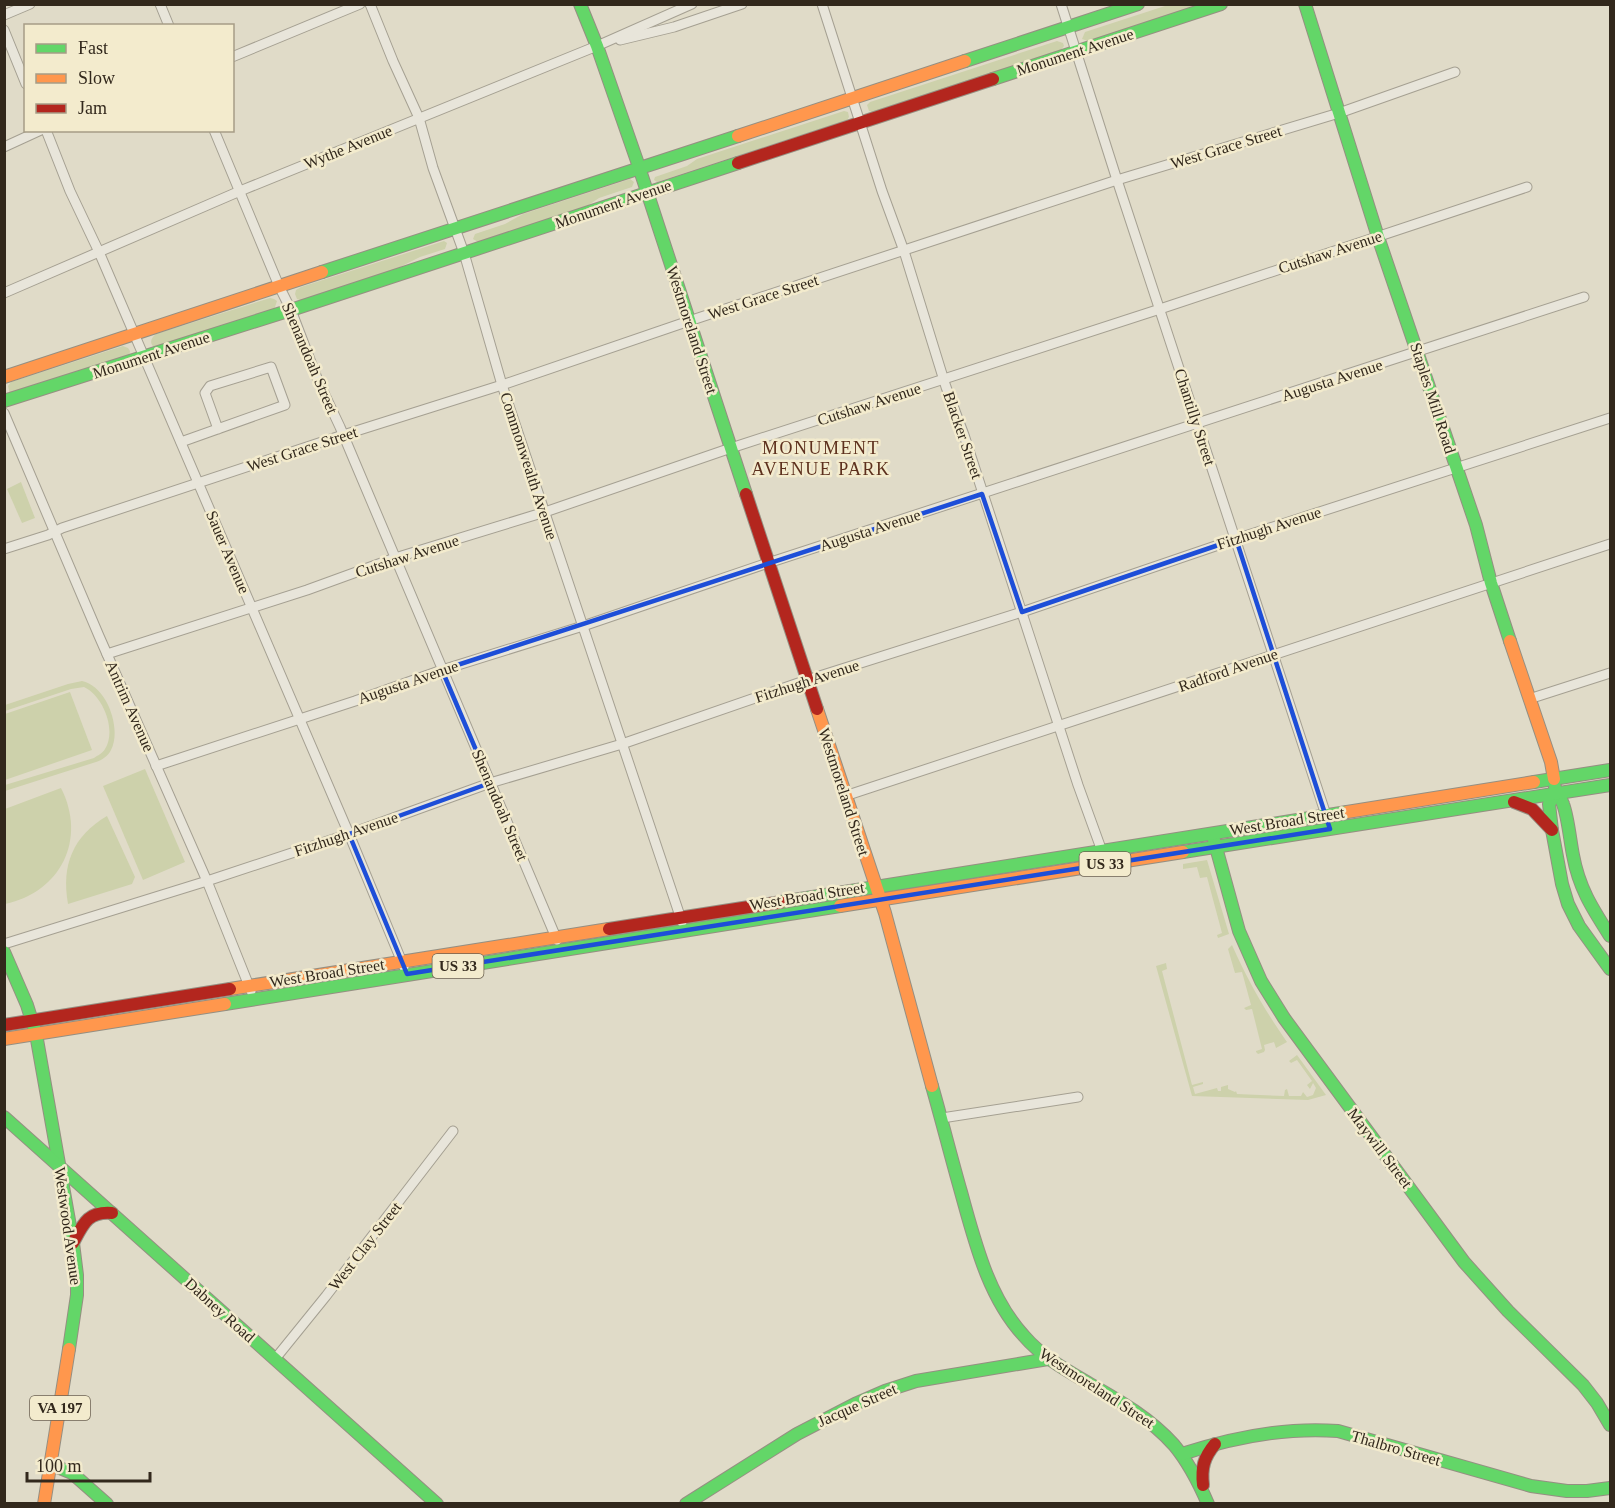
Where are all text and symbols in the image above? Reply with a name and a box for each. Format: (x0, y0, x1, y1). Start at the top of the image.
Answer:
legend (24, 24, 234, 132)
street label: Monument Avenue (1014, 25, 1136, 79)
text: Fast (78, 38, 108, 58)
text: Slow (78, 68, 115, 88)
text: Jam (78, 98, 107, 118)
street label: Wythe Avenue (302, 122, 395, 173)
street label: West Grace Street (1168, 122, 1284, 172)
street label: Monument Avenue (553, 176, 673, 232)
street label: Cutshaw Avenue (1276, 227, 1384, 277)
street label: Westmoreland Street (663, 264, 721, 397)
street label: West Grace Street (706, 271, 821, 323)
street label: Shenandoah Street (279, 300, 341, 417)
street label: Monument Avenue (90, 328, 212, 382)
street label: Staples Mill Road (1406, 340, 1459, 456)
street label: Augusta Avenue (1279, 356, 1385, 405)
street label: Chantilly Street (1170, 366, 1219, 468)
street label: Cutshaw Avenue (815, 379, 923, 429)
street label: Blacker Street (940, 389, 986, 481)
street label: Commonwealth Avenue (497, 390, 561, 542)
street label: West Grace Street (245, 423, 360, 475)
district label: MONUMENT AVENUE PARK (751, 438, 891, 479)
street label: Fitzhugh Avenue (1215, 503, 1324, 554)
street label: Augusta Avenue (817, 506, 923, 555)
street label: Sauer Avenue (203, 508, 253, 596)
street label: Cutshaw Avenue (353, 531, 461, 581)
street label: Radford Avenue (1176, 645, 1280, 695)
street label: Fitzhugh Avenue (753, 656, 862, 707)
street label: Augusta Avenue (356, 657, 461, 708)
street label: Antrim Avenue (102, 658, 158, 754)
street label: Westmoreland Street (815, 726, 873, 859)
street label: Shenandoah Street (469, 747, 531, 864)
street label: West Broad Street (1228, 803, 1346, 838)
street label: Fitzhugh Avenue (292, 808, 400, 861)
road number: US 33 (1080, 852, 1130, 876)
street label: West Broad Street (748, 878, 866, 913)
road number: US 33 (432, 954, 484, 978)
street label: West Broad Street (268, 955, 386, 990)
street label: Maywill Street (1344, 1105, 1416, 1192)
street label: Westwood Avenue (51, 1166, 85, 1286)
street label: West Clay Street (325, 1198, 406, 1294)
street label: Dabney Road (181, 1274, 258, 1346)
street label: Westmoreland Street (1036, 1345, 1158, 1432)
street label: Jacque Street (815, 1380, 900, 1431)
road number: VA 197 (30, 1396, 90, 1420)
street label: Thalbro Street (1349, 1427, 1443, 1469)
scale bar (27, 1445, 150, 1483)
text: 100 m (36, 1456, 82, 1476)

